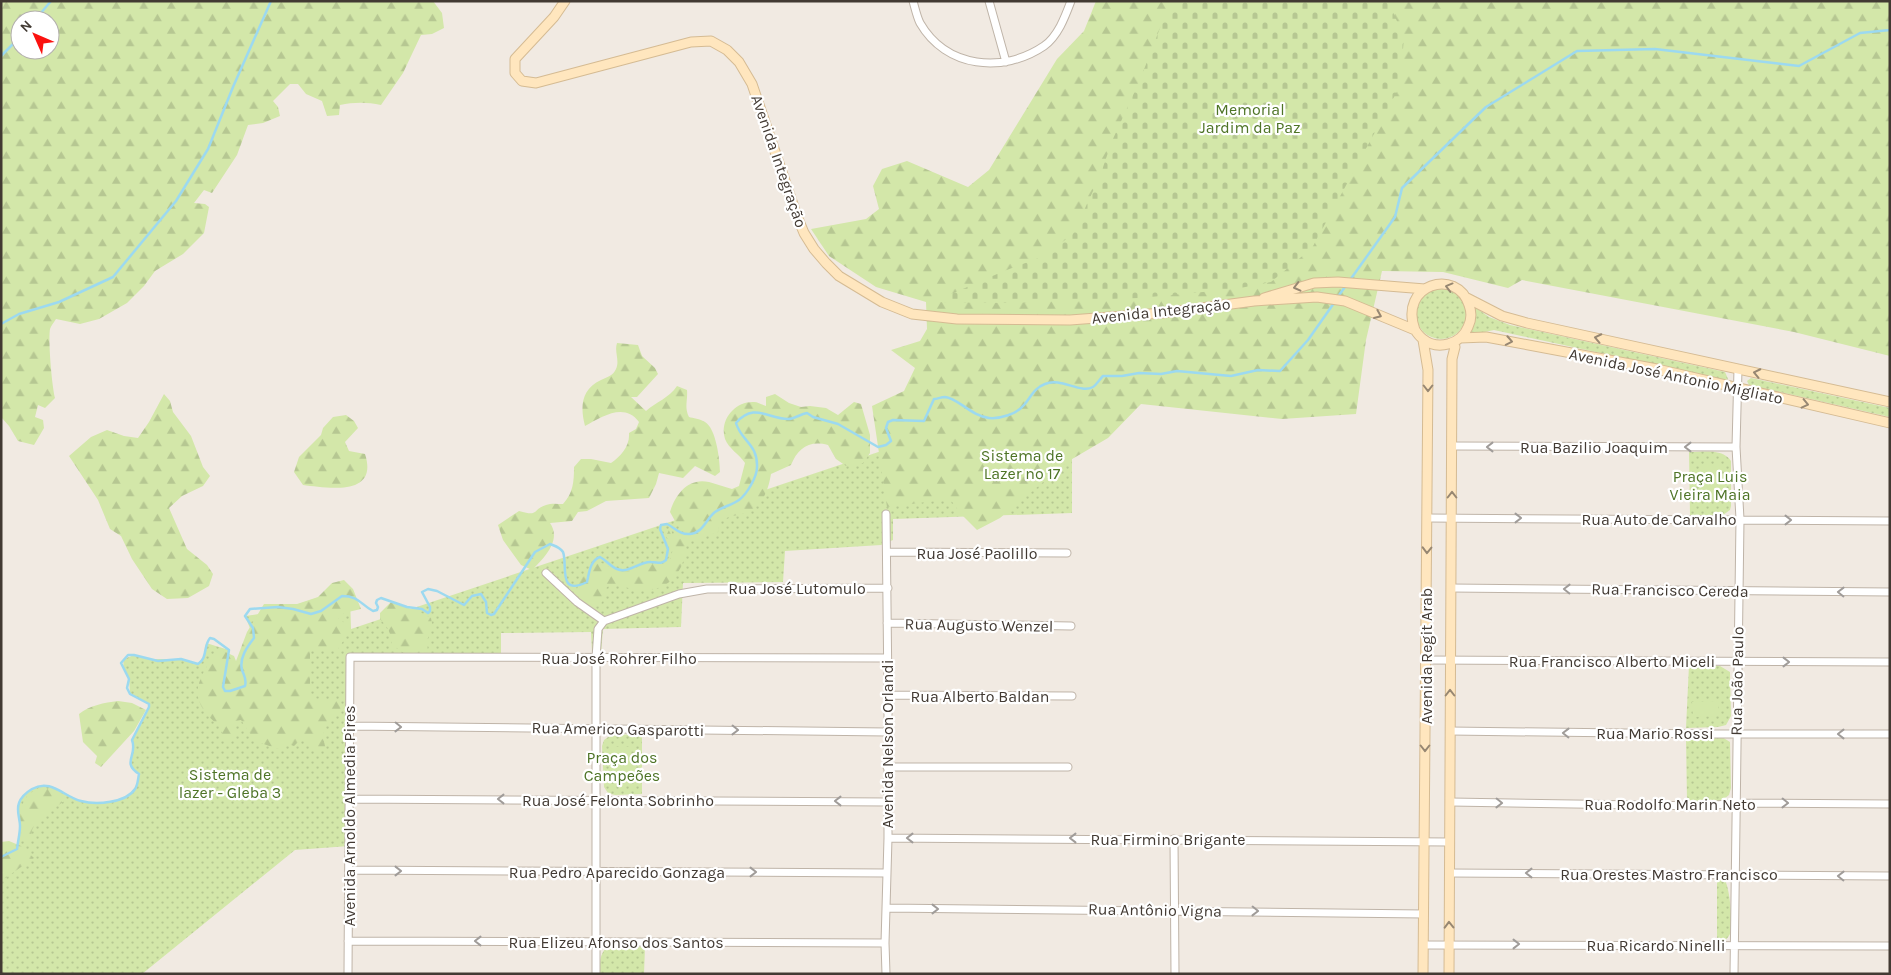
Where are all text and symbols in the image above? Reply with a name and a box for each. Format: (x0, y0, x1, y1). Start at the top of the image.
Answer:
north arrow (10, 10, 60, 60)
text: N (17, 17, 36, 36)
street label: Avenida Integração (747, 92, 811, 230)
park label: Memorial Jardim da Paz (1199, 100, 1301, 137)
one-way arrow (1293, 281, 1302, 292)
one-way arrow (1445, 282, 1453, 293)
street label: Avenida Integração (1091, 294, 1231, 328)
one-way arrow (1373, 309, 1382, 319)
one-way arrow (1593, 334, 1602, 344)
one-way arrow (1504, 336, 1513, 346)
street label: Avenida José Antonio Migliato (1567, 344, 1785, 408)
one-way arrow (1752, 368, 1761, 379)
one-way arrow (1423, 384, 1433, 392)
one-way arrow (1800, 398, 1809, 409)
street label: Rua Bazilio Joaquim (1520, 438, 1668, 457)
one-way arrow (1486, 442, 1494, 452)
one-way arrow (1683, 442, 1691, 452)
park label: Sistema de Lazer nº 17 (981, 446, 1063, 483)
park label: Praça Luis Vieira Maia (1669, 467, 1751, 504)
one-way arrow (1447, 491, 1457, 498)
street label: Rua Auto de Carvalho (1581, 510, 1737, 529)
one-way arrow (1514, 513, 1522, 523)
one-way arrow (1785, 515, 1793, 525)
street label: Rua José Paolillo (916, 544, 1038, 563)
one-way arrow (1422, 547, 1432, 555)
street label: Rua José Lutomulo (728, 579, 866, 598)
street label: Rua Francisco Cereda (1591, 579, 1749, 601)
one-way arrow (1563, 584, 1571, 594)
one-way arrow (1837, 587, 1844, 597)
street label: Avenida Regit Arab (1417, 588, 1436, 724)
street label: Rua Augusto Wenzel (905, 614, 1053, 636)
street label: Rua João Paulo (1727, 626, 1747, 736)
street label: Rua José Rohrer Filho (541, 649, 697, 668)
street label: Rua Francisco Alberto Miceli (1509, 652, 1715, 671)
one-way arrow (1782, 656, 1790, 667)
street label: Avenida Nelson Orlandi (878, 659, 897, 829)
street label: Rua Alberto Baldan (911, 687, 1049, 706)
one-way arrow (1445, 688, 1455, 696)
street label: Avenida Arnoldo Almedia Pires (340, 705, 359, 927)
street label: Rua Americo Gasparotti (531, 718, 705, 740)
one-way arrow (394, 721, 402, 732)
street label: Rua Mario Rossi (1596, 724, 1714, 743)
one-way arrow (732, 725, 739, 735)
one-way arrow (1561, 727, 1569, 738)
one-way arrow (1837, 729, 1844, 739)
one-way arrow (1420, 744, 1430, 752)
park label: Praça dos Campeões (584, 748, 660, 785)
park label: Sistema de lazer - Gleba 3 (179, 765, 281, 802)
street label: Rua José Felonta Sobrinho (522, 791, 714, 810)
one-way arrow (497, 794, 504, 804)
street label: Rua Rodolfo Marin Neto (1584, 795, 1756, 814)
one-way arrow (834, 796, 842, 806)
one-way arrow (1496, 798, 1504, 808)
one-way arrow (1782, 798, 1790, 809)
street label: Rua Firmino Brigante (1090, 830, 1246, 849)
one-way arrow (906, 833, 914, 843)
one-way arrow (1069, 833, 1076, 843)
street label: Rua Pedro Aparecido Gonzaga (509, 863, 725, 882)
street label: Rua Orestes Mastro Francisco (1560, 865, 1778, 884)
one-way arrow (394, 866, 402, 876)
one-way arrow (750, 867, 757, 877)
one-way arrow (1525, 868, 1532, 878)
one-way arrow (1837, 871, 1844, 881)
street label: Rua Antônio Vigna (1088, 899, 1222, 921)
one-way arrow (932, 904, 940, 914)
one-way arrow (1252, 906, 1260, 917)
one-way arrow (1444, 921, 1454, 928)
street label: Rua Elizeu Afonso dos Santos (508, 933, 724, 952)
one-way arrow (473, 936, 481, 946)
street label: Rua Ricardo Ninelli (1587, 936, 1725, 955)
one-way arrow (1512, 939, 1520, 950)

